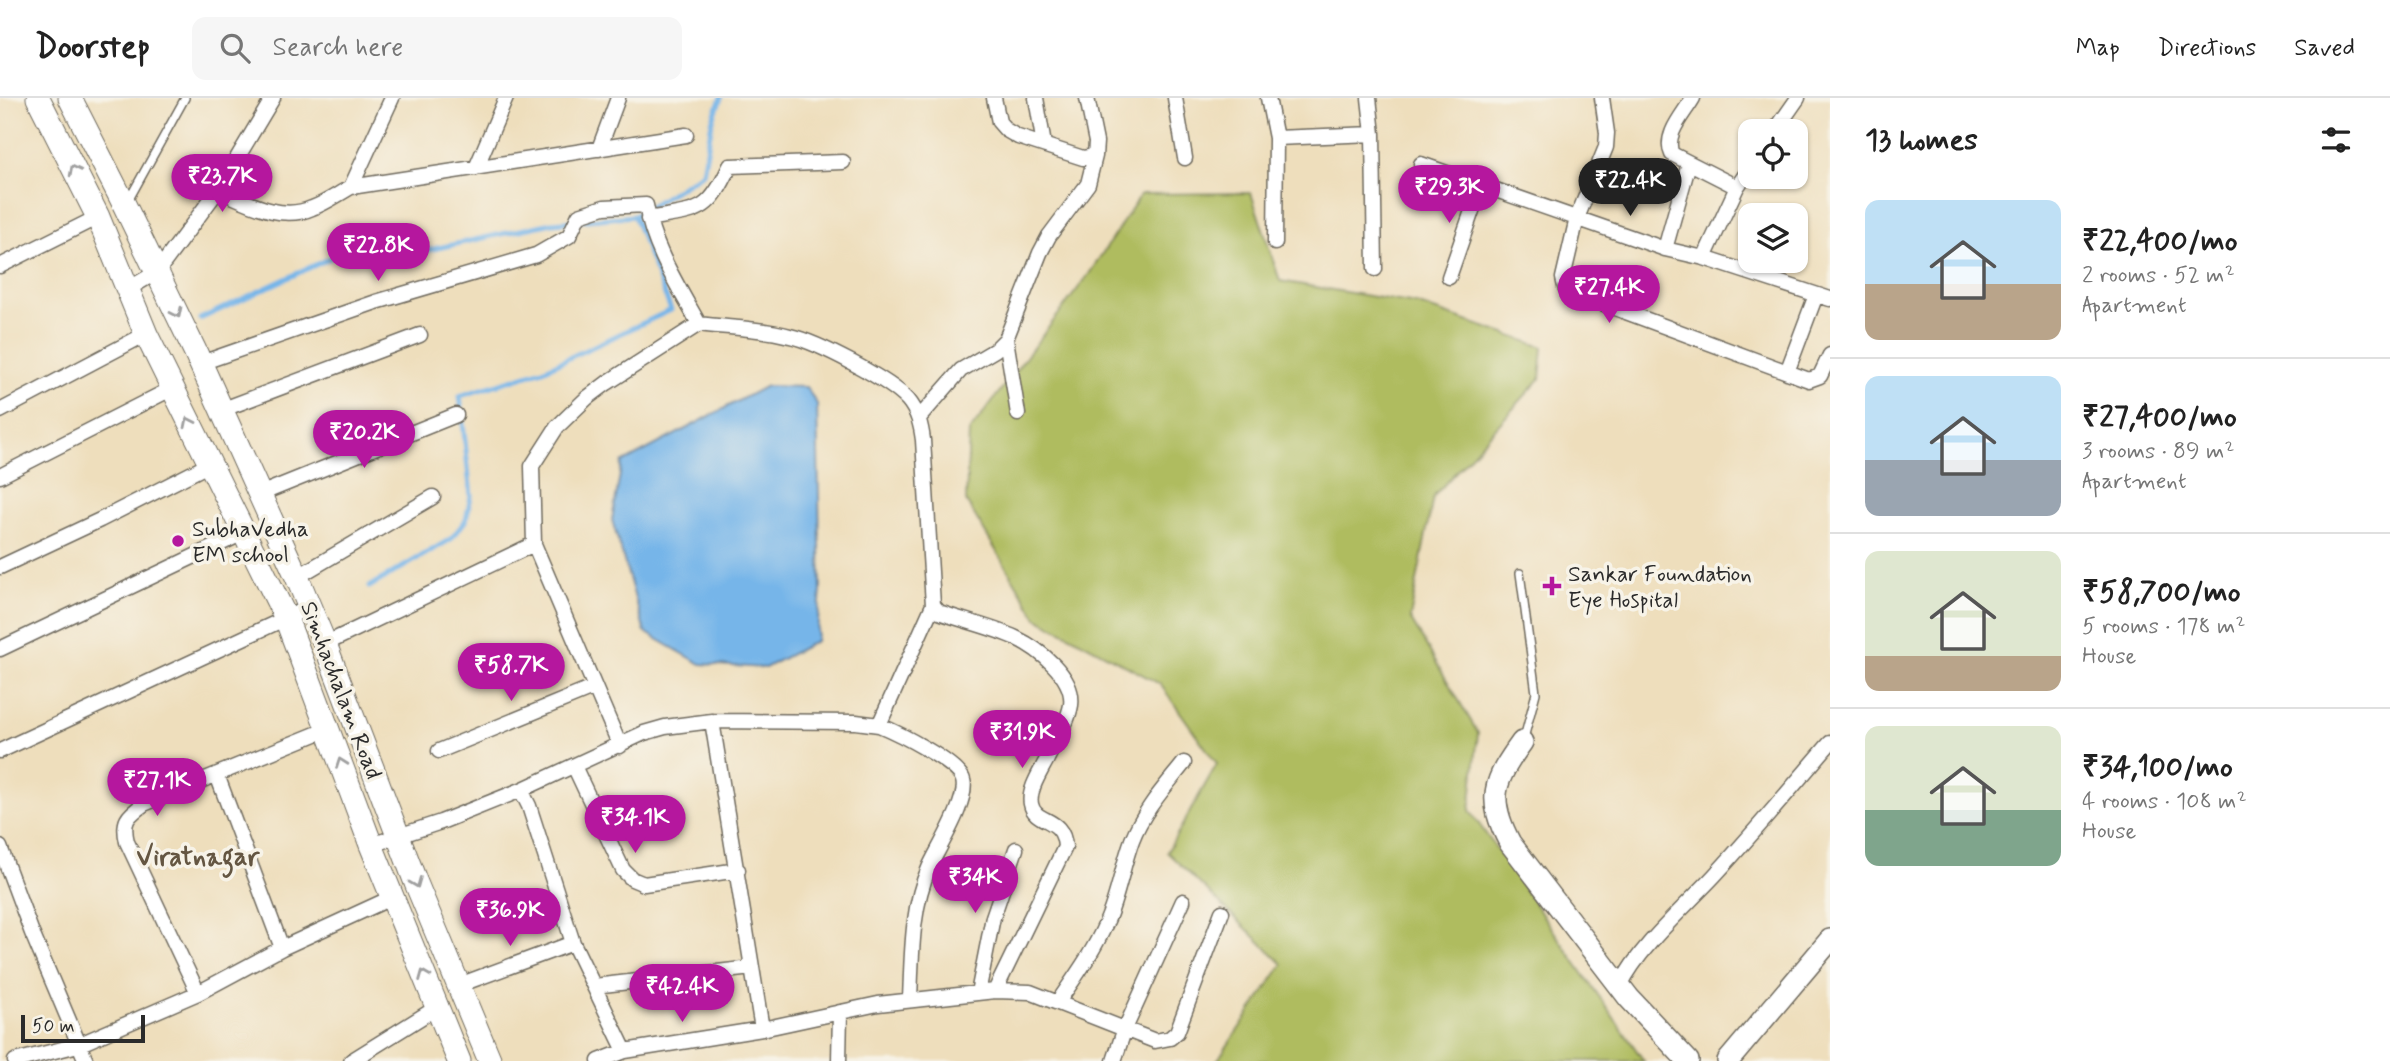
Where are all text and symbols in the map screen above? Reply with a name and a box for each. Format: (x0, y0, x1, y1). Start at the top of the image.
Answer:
search box (192, 17, 682, 80)
text: Doorstep (35, 26, 150, 70)
icon: search (216, 29, 254, 67)
text: Search here (272, 31, 403, 65)
text: Map (2076, 33, 2120, 64)
text: Directions (2158, 33, 2256, 64)
text: Saved (2294, 33, 2355, 64)
map controls (1738, 119, 1808, 273)
button: locate (1738, 119, 1808, 189)
text: 13 homes (1865, 121, 1978, 160)
icon: filters (2317, 121, 2355, 159)
pin: ₹23.7K (165, 155, 279, 214)
pin: ₹22.4K (1573, 158, 1687, 218)
text: ₹23.7K (187, 162, 257, 192)
one-way arrow (69, 165, 83, 177)
pin: ₹29.3K (1392, 166, 1506, 225)
text: ₹22.4K (1595, 166, 1665, 196)
text: ₹29.3K (1414, 173, 1484, 203)
button: layers (1738, 203, 1808, 273)
text: ₹22,400/mo (2082, 222, 2238, 261)
pin: ₹22.8K (321, 223, 435, 283)
icon: home (1921, 228, 2005, 312)
text: ₹22.8K (343, 231, 413, 261)
text: 2 rooms · 52 m² (2082, 261, 2235, 291)
pin: ₹27.4K (1552, 266, 1666, 325)
text: ₹27.4K (1574, 273, 1644, 303)
text: Apartment (2082, 291, 2187, 321)
one-way arrow (168, 305, 182, 318)
text: ₹27,400/mo (2082, 398, 2237, 437)
icon: home (1921, 404, 2005, 488)
pin: ₹20.2K (307, 410, 421, 470)
one-way arrow (184, 417, 198, 429)
text: ₹20.2K (329, 418, 399, 448)
text: 3 rooms · 89 m² (2082, 437, 2234, 467)
text: Apartment (2082, 467, 2187, 497)
place label: SubhaVedha EM school (192, 515, 309, 571)
marker: SubhaVedha EM school (170, 533, 186, 549)
place label: Sankar Foundation Eye Hospital (1568, 560, 1752, 616)
text: ₹58,700/mo (2082, 573, 2241, 612)
marker: Sankar Foundation Eye Hospital (1542, 576, 1562, 596)
icon: home (1921, 579, 2005, 663)
street label: Simhachalam Road (292, 598, 388, 784)
text: 5 rooms · 178 m² (2082, 612, 2245, 642)
text: House (2082, 642, 2136, 672)
pin: ₹58.7K (454, 644, 568, 703)
text: ₹58.7K (474, 651, 548, 681)
pin: ₹31.9K (965, 710, 1079, 770)
text: ₹31.9K (989, 718, 1055, 748)
text: ₹34,100/mo (2082, 748, 2233, 787)
icon: home (1921, 754, 2005, 838)
pin: ₹27.1K (100, 758, 214, 818)
one-way arrow (335, 758, 349, 770)
text: ₹27.1K (123, 766, 191, 796)
text: 4 rooms · 108 m² (2082, 787, 2247, 817)
pin: ₹34.1K (578, 796, 692, 855)
text: ₹34.1K (601, 803, 669, 833)
text: House (2082, 817, 2136, 847)
district label: Viratnagar (136, 841, 260, 878)
pin: ₹34K (934, 856, 1016, 915)
text: ₹34K (948, 863, 1002, 893)
one-way arrow (408, 877, 422, 889)
pin: ₹36.9K (453, 888, 567, 948)
text: ₹36.9K (476, 896, 544, 926)
pin: ₹42.4K (625, 964, 739, 1024)
one-way arrow (418, 970, 432, 982)
text: ₹42.4K (645, 972, 719, 1002)
scale bar (21, 1012, 145, 1044)
text: 50 m (32, 1014, 75, 1039)

